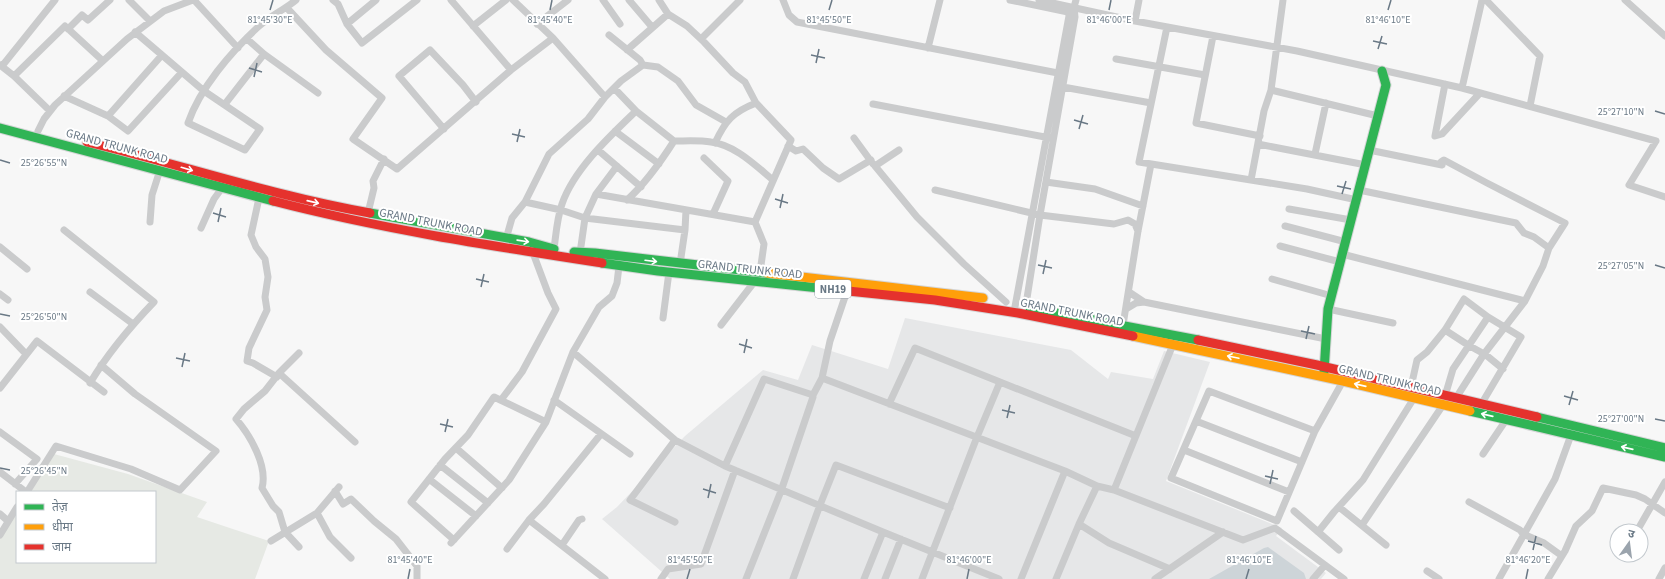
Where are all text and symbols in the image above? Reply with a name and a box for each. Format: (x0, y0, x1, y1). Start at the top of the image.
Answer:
text: 81°45'30"E (247, 13, 293, 27)
text: 81°45'40"E (527, 13, 573, 27)
text: 81°45'50"E (806, 13, 852, 27)
text: 81°46'00"E (1086, 13, 1132, 27)
text: 81°46'10"E (1365, 13, 1411, 27)
text: 25°27'10"N (1598, 105, 1644, 119)
street label: GRAND TRUNK ROAD (64, 125, 170, 168)
text: 25°26'55"N (21, 156, 67, 170)
one-way arrow (180, 166, 193, 173)
one-way arrow (306, 199, 319, 206)
street label: GRAND TRUNK ROAD (378, 204, 484, 241)
one-way arrow (516, 237, 529, 245)
street label: GRAND TRUNK ROAD (697, 256, 803, 283)
one-way arrow (644, 257, 657, 264)
text: 25°27'05"N (1598, 259, 1644, 273)
road number: NH19 (815, 280, 851, 298)
street label: GRAND TRUNK ROAD (1019, 294, 1125, 331)
text: 25°26'50"N (21, 310, 67, 324)
one-way arrow (1227, 353, 1240, 361)
street label: GRAND TRUNK ROAD (1337, 360, 1443, 401)
one-way arrow (1354, 381, 1367, 389)
one-way arrow (1481, 411, 1494, 419)
text: 25°27'00"N (1598, 412, 1644, 426)
one-way arrow (1621, 443, 1634, 451)
text: 25°26'45"N (21, 464, 67, 478)
legend (16, 491, 156, 563)
text: तेज़ (52, 499, 69, 516)
text: धीमा (52, 519, 74, 536)
north arrow (1609, 523, 1649, 563)
text: उ (1626, 526, 1637, 542)
text: जाम (52, 539, 72, 556)
text: 81°45'40"E (387, 553, 433, 567)
text: 81°45'50"E (667, 553, 713, 567)
text: 81°46'00"E (946, 553, 992, 567)
text: 81°46'10"E (1226, 553, 1272, 567)
text: 81°46'20"E (1505, 553, 1551, 567)

